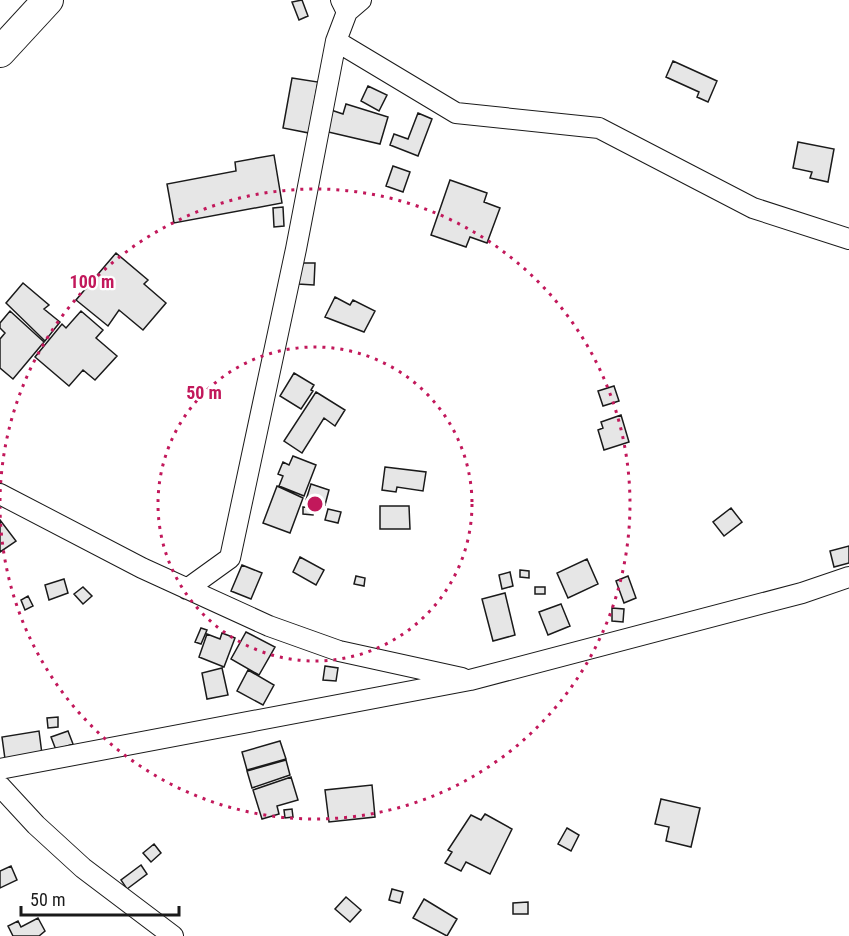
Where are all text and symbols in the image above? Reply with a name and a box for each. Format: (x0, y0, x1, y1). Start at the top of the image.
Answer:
text: 100 m (70, 271, 114, 292)
text: 50 m (186, 382, 222, 403)
centre of rings (305, 494, 325, 514)
scale bar (21, 879, 178, 917)
text: 50 m (30, 889, 65, 910)

